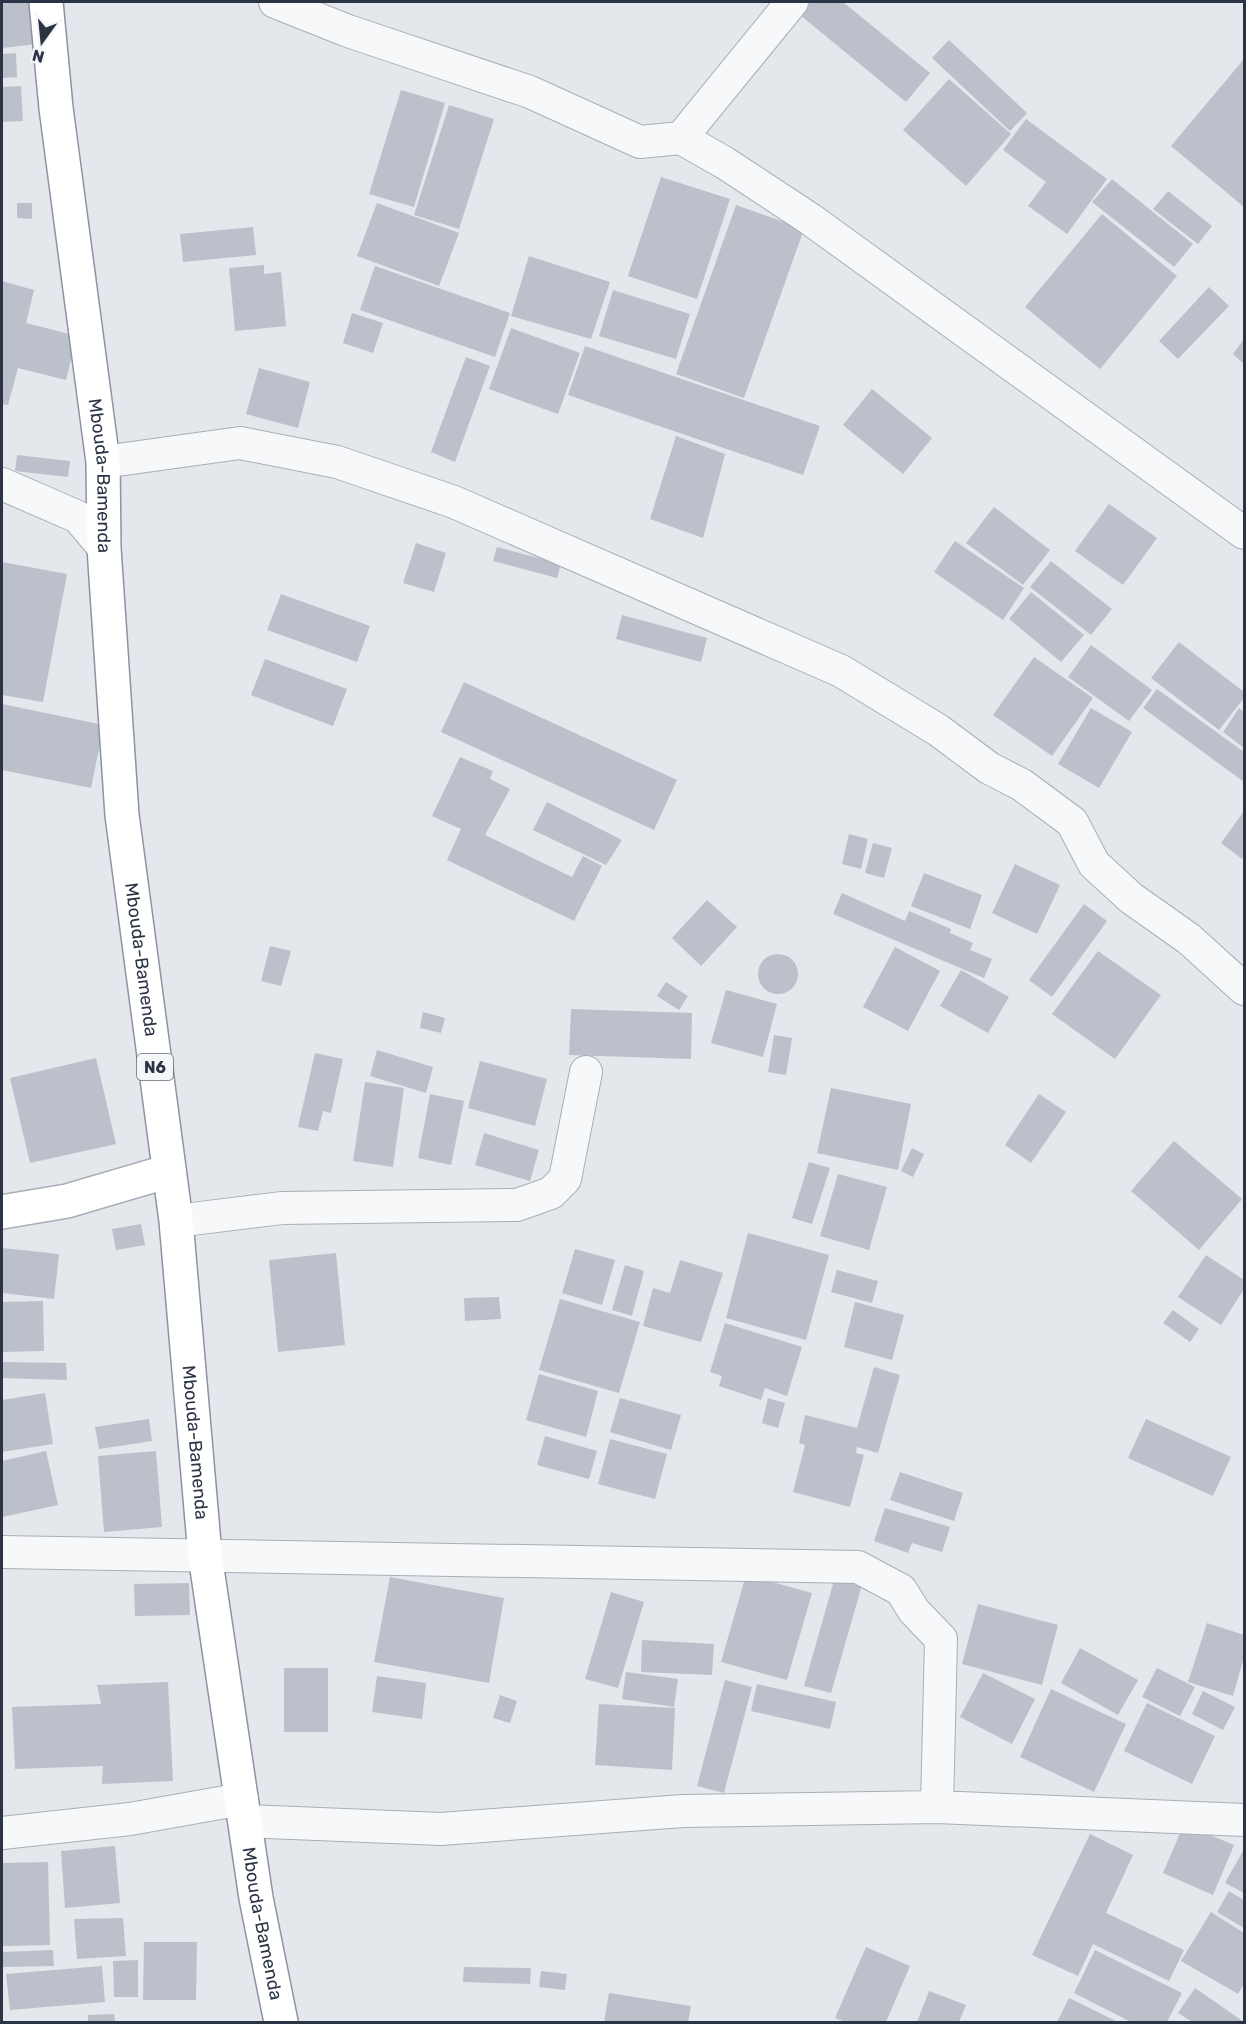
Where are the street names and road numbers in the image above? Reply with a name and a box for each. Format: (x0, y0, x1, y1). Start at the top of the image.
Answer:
street label: Mbouda-Bamenda (84, 397, 115, 554)
street label: Mbouda-Bamenda (120, 881, 162, 1038)
road number: N6 (137, 1054, 173, 1080)
street label: Mbouda-Bamenda (178, 1364, 213, 1521)
street label: Mbouda-Bamenda (238, 1846, 287, 2002)

